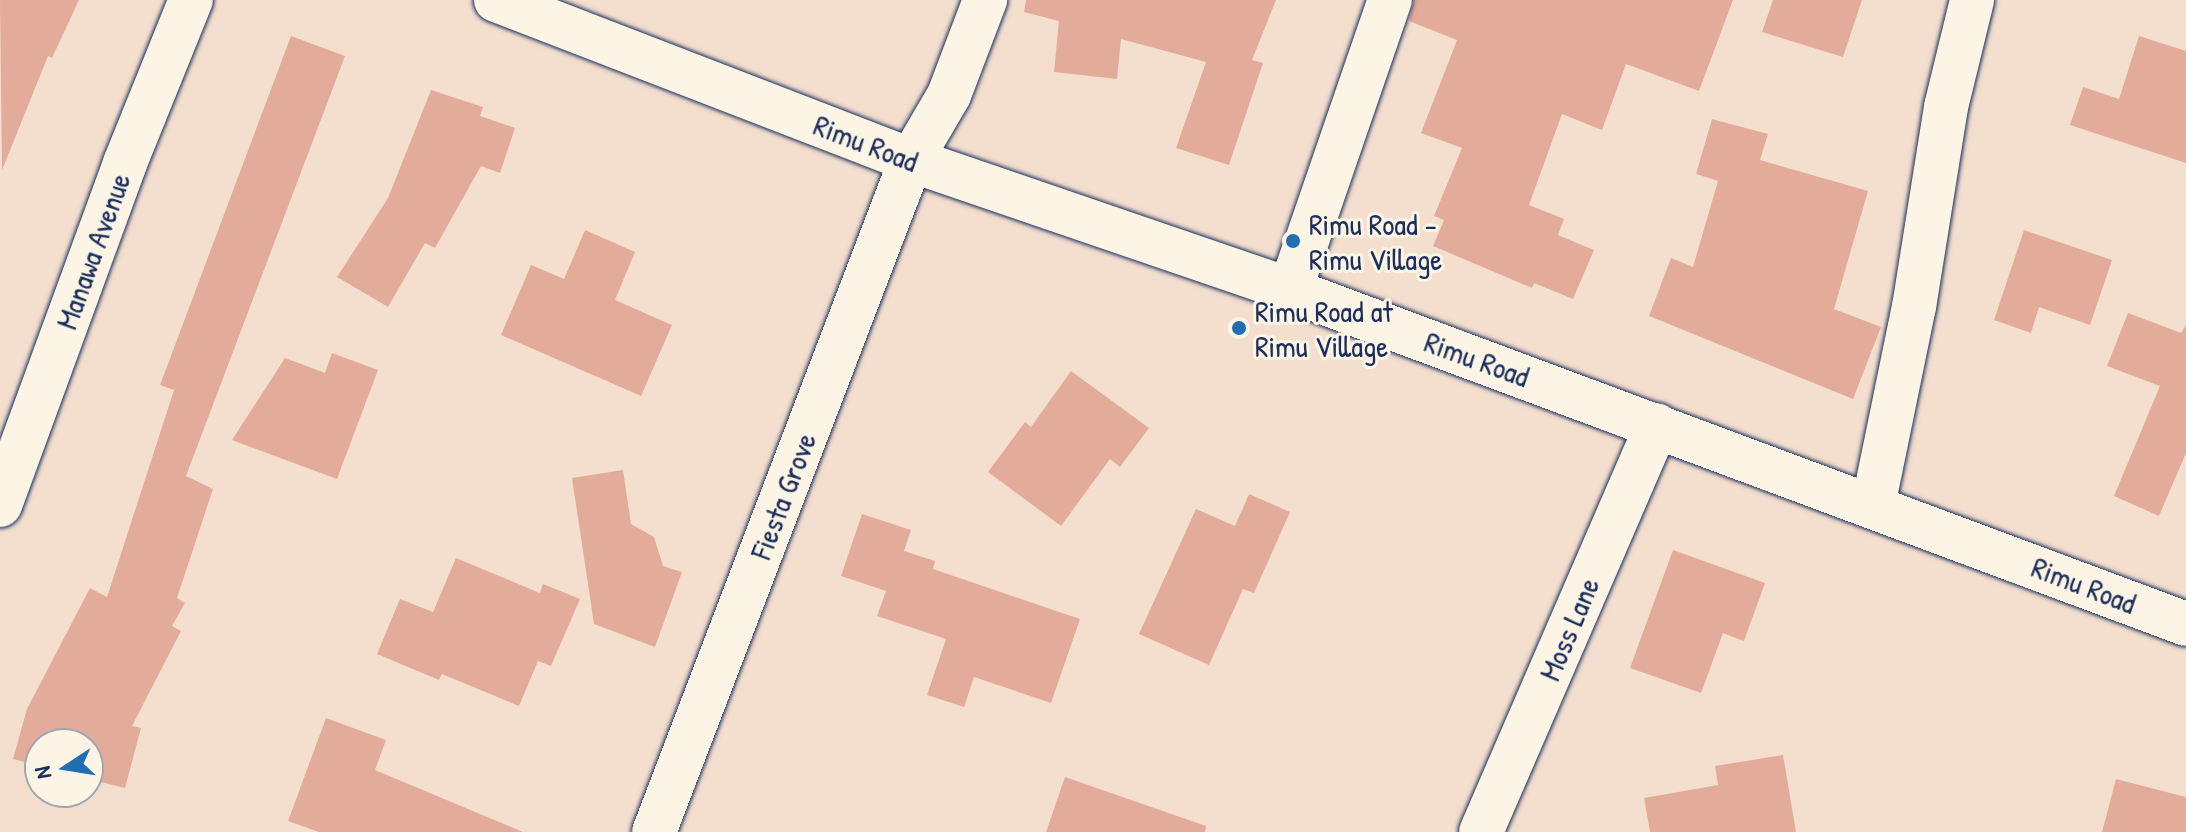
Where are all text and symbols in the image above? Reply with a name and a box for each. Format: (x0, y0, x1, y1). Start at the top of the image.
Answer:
street label: Rimu Road (809, 107, 923, 179)
street label: Manawa Avenue (48, 168, 138, 334)
place label: Rimu Road - Rimu Village (1309, 206, 1442, 276)
marker: Rimu Road - Rimu Village (1284, 232, 1302, 250)
place label: Rimu Road at Rimu Village (1255, 293, 1393, 364)
marker: Rimu Road at Rimu Village (1230, 319, 1248, 337)
street label: Rimu Road (1420, 323, 1534, 395)
street label: Fiesta Grove (742, 428, 824, 564)
street label: Rimu Road (2027, 549, 2141, 621)
street label: Moss Lane (1531, 572, 1607, 686)
north arrow (24, 728, 104, 808)
text: N (27, 764, 58, 781)

